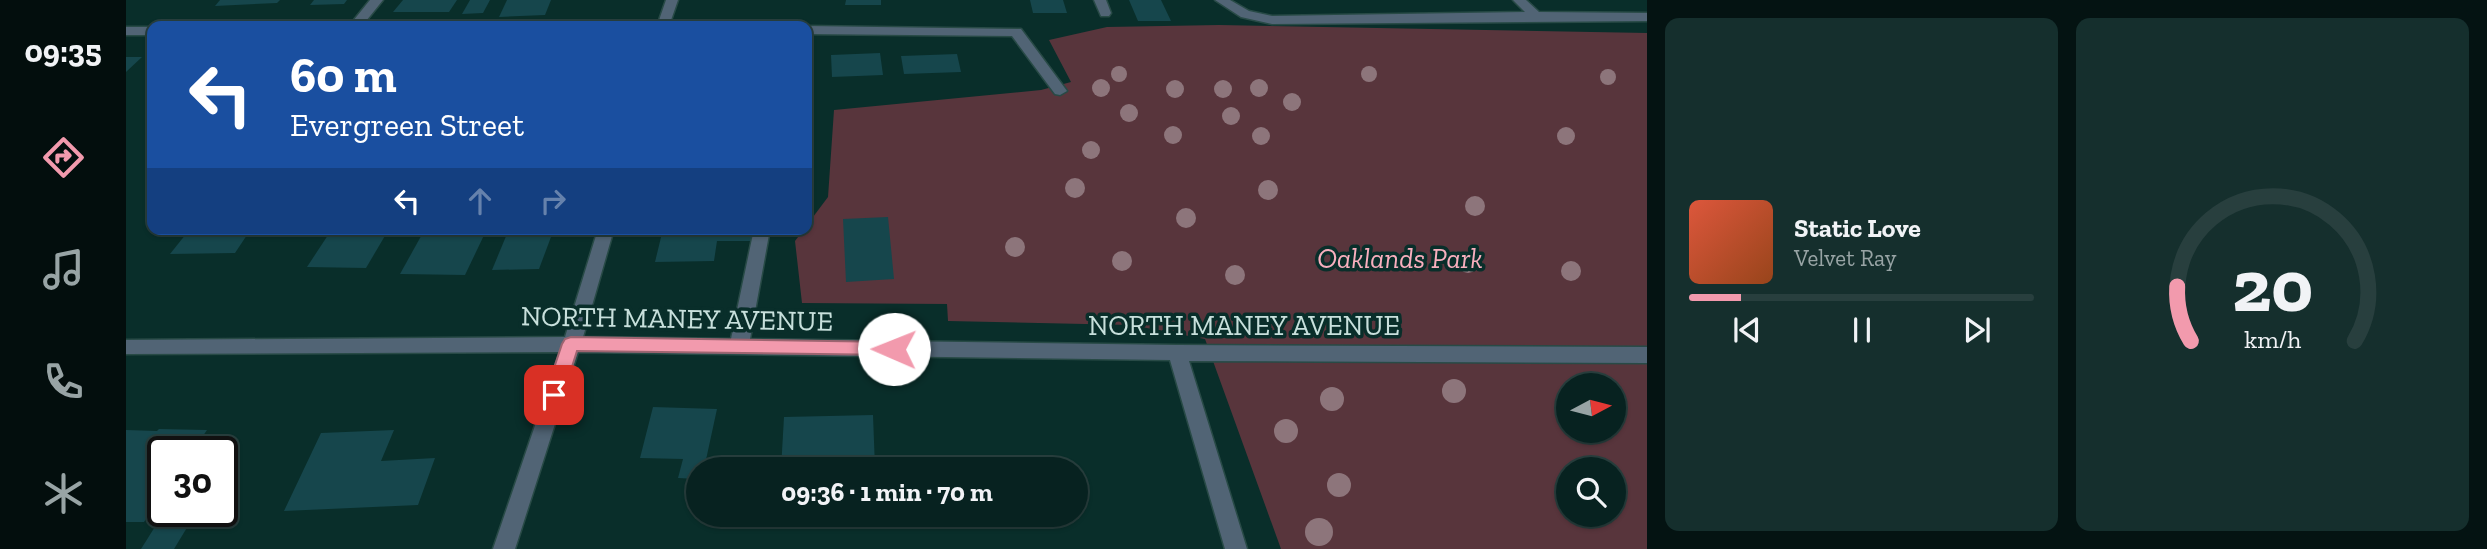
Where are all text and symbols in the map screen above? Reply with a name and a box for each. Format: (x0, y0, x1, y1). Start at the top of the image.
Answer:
text: 09:35 (24, 32, 102, 70)
text: 60 m (290, 46, 397, 105)
icon: left (175, 49, 266, 140)
text: Evergreen Street (290, 106, 524, 144)
icon: directions (39, 133, 88, 182)
icon: left (388, 182, 426, 220)
icon: ahead (461, 182, 499, 220)
icon: right (534, 182, 572, 220)
text: Static Love (1794, 212, 1921, 244)
park label: Oaklands Park (1317, 242, 1483, 275)
text: 20 (2232, 242, 2313, 330)
text: Velvet Ray (1794, 244, 1896, 272)
icon: music (39, 245, 88, 294)
street label: NORTH MANEY AVENUE (521, 299, 833, 338)
street label: NORTH MANEY AVENUE (1088, 309, 1400, 342)
icon: previous (1728, 311, 1766, 349)
icon: pause (1843, 311, 1881, 349)
icon: next (1958, 311, 1996, 349)
position arrow (857, 312, 931, 386)
text: km/h (2244, 323, 2301, 353)
icon: phone (39, 357, 88, 406)
pin (524, 365, 584, 425)
north arrow (1556, 373, 1626, 443)
map controls (1556, 373, 1626, 527)
icon: arrive (535, 376, 573, 414)
speed limit sign: 30 (147, 436, 238, 527)
button: search (1556, 457, 1626, 527)
icon: climate (39, 469, 88, 518)
text: 09:36 · 1 min · 70 m (781, 476, 993, 508)

